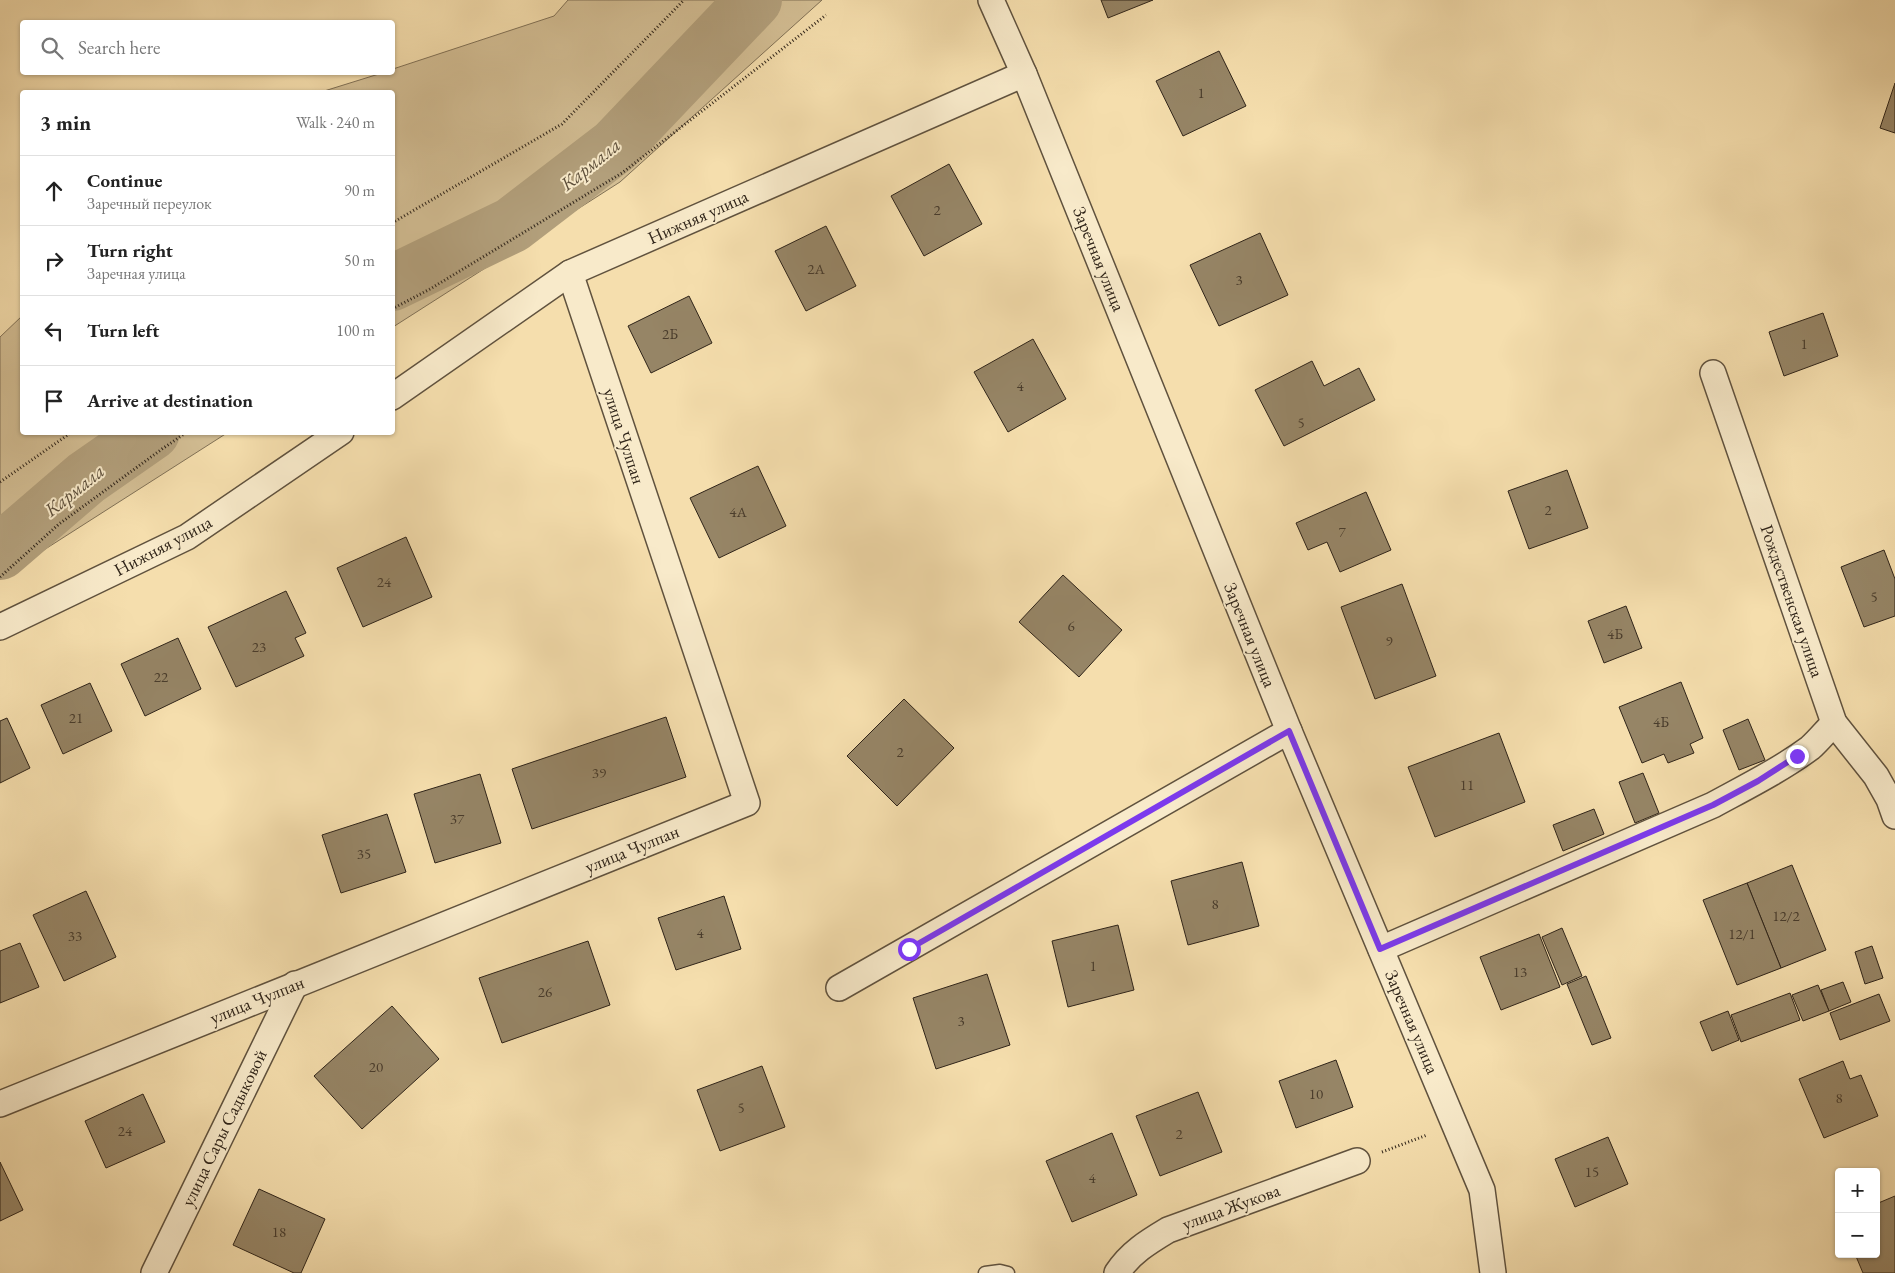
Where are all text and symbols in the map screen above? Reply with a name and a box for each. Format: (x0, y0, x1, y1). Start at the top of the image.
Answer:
search box (20, 20, 395, 75)
icon: search (38, 34, 66, 62)
text: Search here (78, 35, 160, 60)
house number: 1 (1197, 83, 1205, 102)
text: 3 min (40, 109, 91, 136)
text: Walk · 240 m (296, 112, 375, 133)
water label: Кармала (554, 133, 626, 197)
text: Continue (87, 168, 162, 193)
icon: ahead (40, 177, 68, 205)
text: 90 m (344, 180, 375, 201)
street label: Нижняя улица (644, 184, 752, 249)
text: Заречный переулок (87, 193, 212, 214)
house number: 2 (933, 200, 941, 219)
street label: Заречная улица (1068, 203, 1131, 315)
text: Turn right (87, 238, 173, 263)
icon: right (40, 247, 68, 275)
text: 50 m (344, 250, 375, 271)
house number: 2А (807, 259, 825, 278)
text: Заречная улица (87, 263, 186, 284)
house number: 3 (1235, 270, 1243, 289)
icon: left (40, 317, 68, 345)
text: Turn left (87, 318, 159, 343)
text: 100 m (336, 320, 375, 341)
house number: 2Б (662, 324, 678, 343)
house number: 1 (1800, 334, 1808, 353)
house number: 4 (1016, 376, 1024, 395)
street label: улица Чулпан (598, 385, 651, 487)
icon: arrive (40, 387, 68, 415)
text: Arrive at destination (87, 388, 253, 413)
house number: 5 (1297, 413, 1305, 432)
water label: Кармала (38, 459, 110, 523)
house number: 2 (1544, 500, 1552, 519)
house number: 4А (729, 502, 747, 521)
street label: Нижняя улица (110, 510, 216, 581)
street label: Рождественская улица (1756, 521, 1830, 681)
house number: 7 (1338, 522, 1346, 541)
house number: 24 (377, 572, 392, 591)
street label: Заречная улица (1219, 579, 1282, 691)
house number: 5 (1870, 587, 1878, 606)
house number: 6 (1067, 616, 1075, 635)
house number: 4Б (1607, 624, 1623, 643)
house number: 9 (1385, 631, 1393, 650)
house number: 23 (252, 637, 266, 656)
house number: 22 (154, 667, 169, 686)
house number: 21 (69, 708, 83, 727)
house number: 4Б (1653, 712, 1669, 731)
house number: 2 (896, 742, 904, 761)
route end (1786, 745, 1809, 768)
house number: 39 (592, 763, 606, 782)
house number: 11 (1460, 775, 1474, 794)
house number: 37 (450, 809, 465, 828)
street label: улица Чулпан (581, 819, 682, 878)
house number: 35 (357, 844, 371, 863)
house number: 8 (1211, 894, 1219, 913)
house number: 12/2 (1772, 906, 1801, 925)
house number: 4 (696, 923, 704, 942)
house number: 12/1 (1728, 924, 1756, 943)
house number: 33 (68, 926, 82, 945)
route start (898, 938, 921, 961)
house number: 1 (1089, 956, 1097, 975)
house number: 13 (1513, 962, 1527, 981)
street label: Заречная улица (1380, 966, 1445, 1078)
street label: улица Чулпан (206, 970, 307, 1029)
house number: 26 (538, 982, 552, 1001)
house number: 3 (957, 1011, 965, 1030)
street label: улица Сары Садыковой (176, 1045, 272, 1210)
house number: 20 (369, 1057, 383, 1076)
house number: 10 (1309, 1084, 1323, 1103)
house number: 8 (1835, 1088, 1843, 1107)
house number: 5 (737, 1098, 745, 1117)
house number: 24 (118, 1121, 133, 1140)
house number: 2 (1175, 1124, 1183, 1143)
house number: 15 (1585, 1162, 1599, 1181)
house number: 4 (1088, 1168, 1096, 1187)
map controls (1835, 1168, 1880, 1258)
button: + (1835, 1168, 1880, 1213)
street label: улица Жукова (1179, 1178, 1284, 1235)
button: − (1835, 1213, 1880, 1258)
house number: 18 (272, 1222, 286, 1241)

